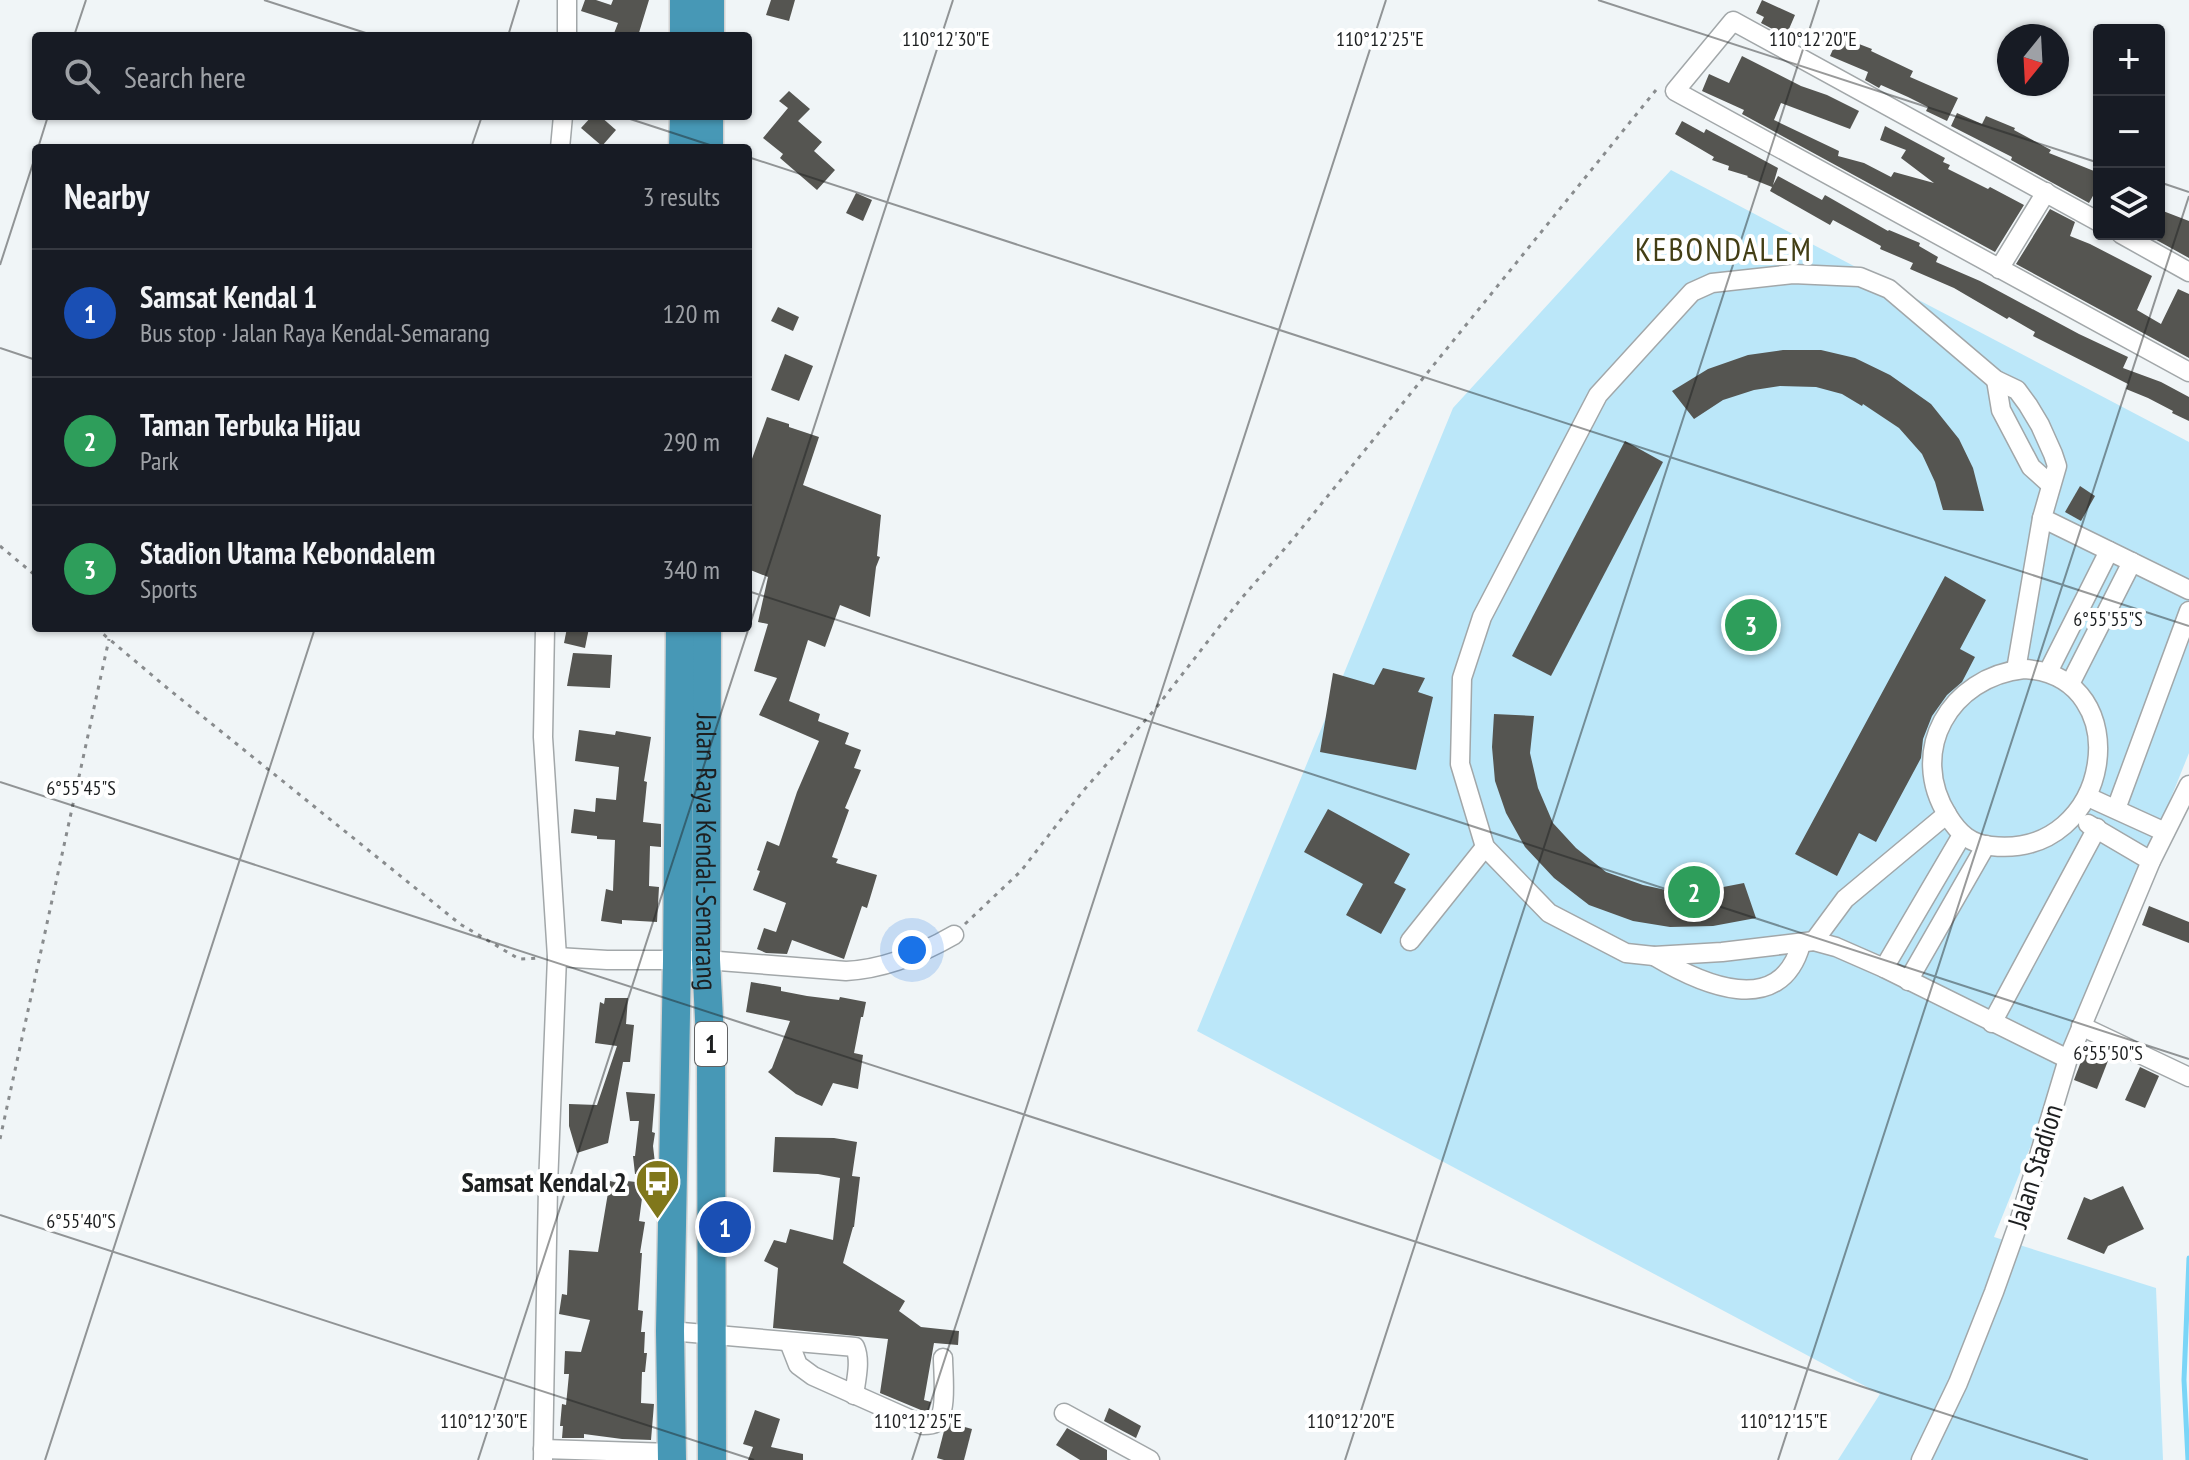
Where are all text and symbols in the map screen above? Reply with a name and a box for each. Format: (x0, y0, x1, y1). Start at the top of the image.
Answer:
north arrow (1997, 24, 2069, 96)
map controls (2093, 24, 2165, 240)
button: + (2093, 24, 2165, 96)
text: 110°12'30"E (902, 26, 990, 52)
text: 110°12'25"E (1336, 26, 1424, 52)
text: 110°12'20"E (1769, 26, 1857, 52)
search box (32, 32, 752, 120)
icon: search (60, 54, 104, 98)
text: Search here (124, 57, 246, 96)
button: − (2093, 96, 2165, 168)
button: layers (2093, 168, 2165, 240)
text: Nearby (64, 174, 149, 218)
text: 3 results (643, 180, 720, 213)
district label: KEBONDALEM (1635, 228, 1813, 270)
text: Samsat Kendal 1 (140, 277, 317, 316)
text: 1 (84, 297, 96, 330)
text: 120 m (662, 297, 720, 330)
text: Bus stop · Jalan Raya Kendal-Semarang (140, 316, 490, 349)
text: Taman Terbuka Hijau (140, 405, 361, 444)
text: 2 (84, 425, 96, 458)
text: 290 m (662, 425, 720, 458)
text: Park (140, 444, 179, 477)
text: Stadion Utama Kebondalem (140, 533, 435, 572)
text: 3 (84, 553, 96, 586)
text: 340 m (662, 553, 720, 586)
text: Sports (140, 572, 197, 605)
pin: 3 (1725, 595, 1777, 655)
text: 6°55'55"S (2073, 606, 2143, 632)
street label: Jalan Raya Kendal-Semarang (688, 712, 727, 991)
text: 6°55'45"S (46, 775, 116, 801)
pin: 2 (1668, 862, 1720, 922)
your location (892, 930, 932, 970)
road number: 1 (695, 1022, 727, 1066)
text: 6°55'50"S (2073, 1040, 2143, 1066)
street label: Jalan Stadion (1998, 1100, 2071, 1233)
bus stop icon: Samsat Kendal 2 (634, 1158, 682, 1221)
place label: Samsat Kendal 2 (461, 1163, 627, 1200)
pin: 1 (699, 1197, 751, 1257)
text: 6°55'40"S (46, 1208, 116, 1234)
text: 110°12'30"E (440, 1408, 528, 1434)
text: 110°12'25"E (874, 1408, 962, 1434)
text: 110°12'20"E (1307, 1408, 1395, 1434)
text: 110°12'15"E (1740, 1408, 1828, 1434)

